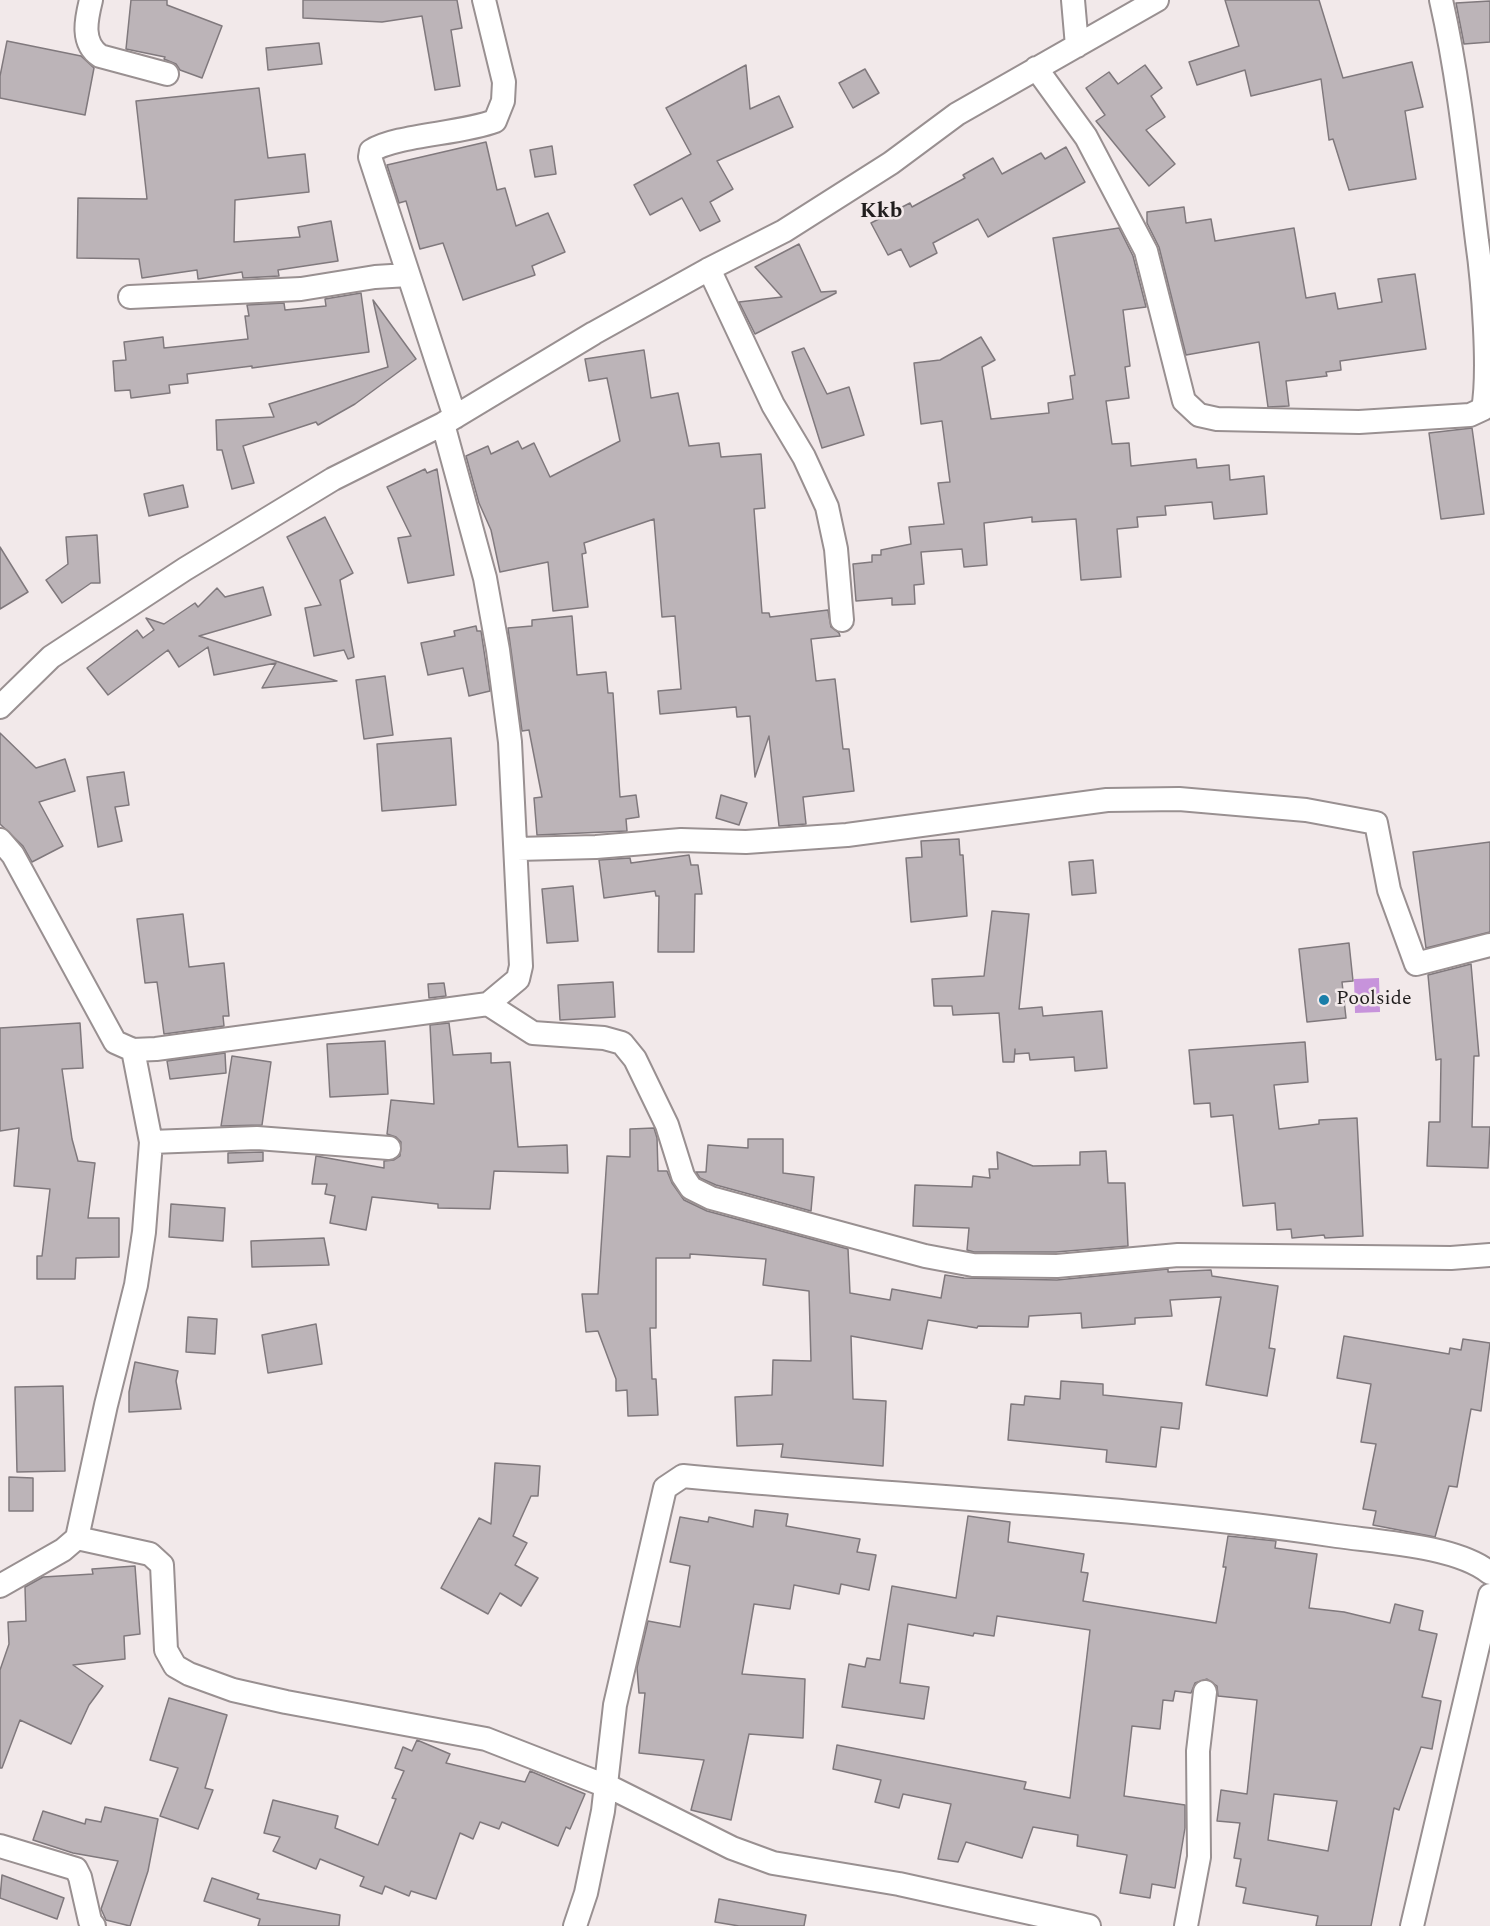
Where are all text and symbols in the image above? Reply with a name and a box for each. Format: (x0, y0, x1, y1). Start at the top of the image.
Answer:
district label: Kkb (860, 200, 902, 226)
place label: Poolside (1336, 988, 1412, 1012)
marker: Poolside (1317, 993, 1331, 1007)

